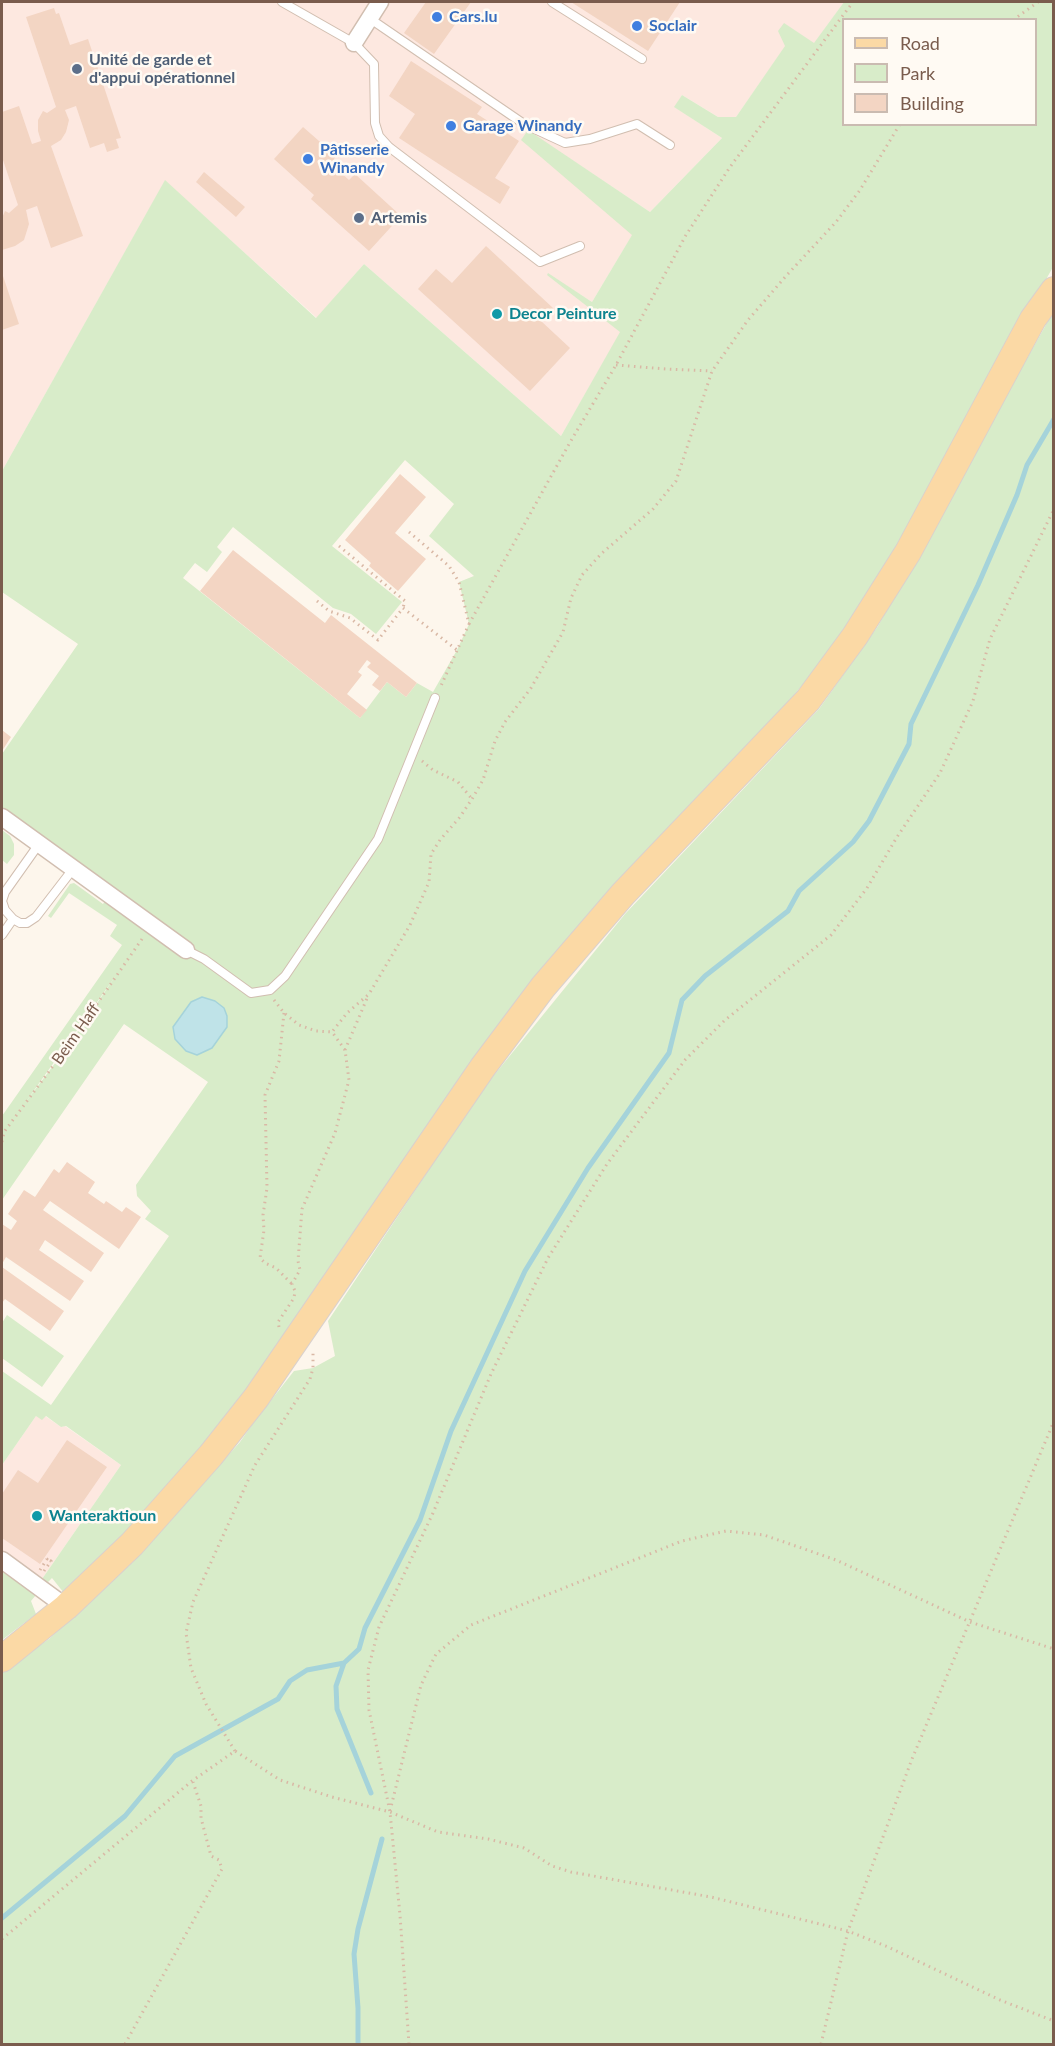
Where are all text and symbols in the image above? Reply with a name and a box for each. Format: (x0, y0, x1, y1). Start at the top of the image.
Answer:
place label: Cars.lu (449, 7, 497, 27)
marker: Cars.lu (430, 10, 444, 24)
place label: Soclair (649, 16, 697, 36)
legend (842, 18, 1037, 126)
marker: Soclair (630, 19, 644, 33)
text: Road (900, 32, 940, 54)
place label: Unité de garde et d'appui opérationnel (89, 50, 235, 88)
marker: Unité de garde et d'appui opérationnel (70, 62, 84, 76)
text: Park (900, 62, 935, 84)
text: Building (900, 92, 964, 114)
place label: Garage Winandy (463, 116, 582, 136)
marker: Garage Winandy (444, 119, 458, 133)
place label: Pâtisserie Winandy (320, 140, 389, 178)
marker: Pâtisserie Winandy (301, 152, 315, 166)
place label: Artemis (371, 208, 427, 228)
marker: Artemis (352, 211, 366, 225)
place label: Decor Peinture (509, 304, 617, 324)
marker: Decor Peinture (490, 307, 504, 321)
street label: Beim Haff (48, 1000, 104, 1068)
place label: Wanteraktioun (49, 1506, 156, 1526)
marker: Wanteraktioun (30, 1509, 44, 1523)

